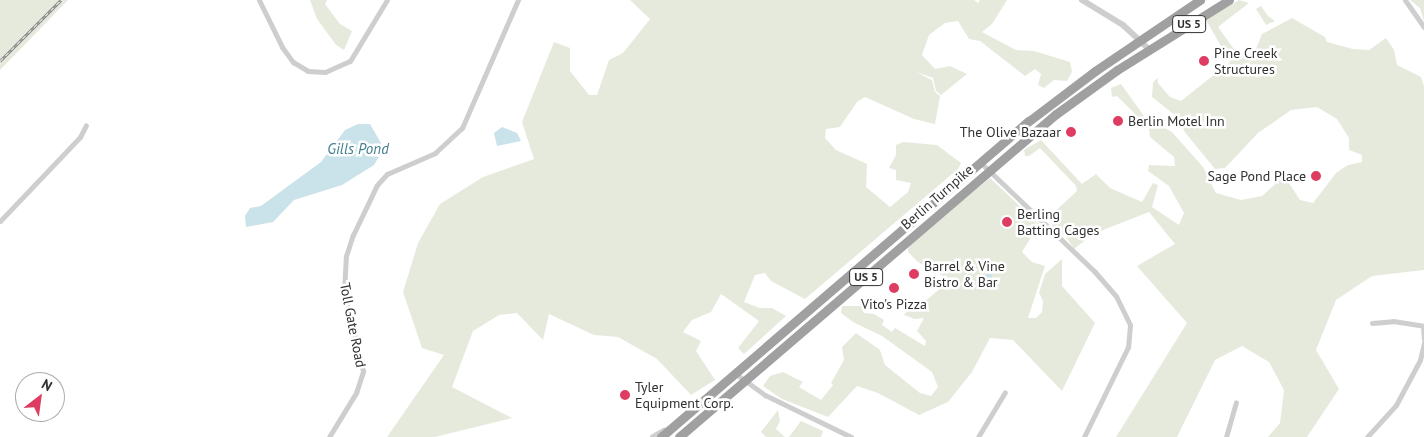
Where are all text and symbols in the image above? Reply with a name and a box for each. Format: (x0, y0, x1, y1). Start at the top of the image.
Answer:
road number: US 5 (1172, 14, 1206, 34)
place label: Pine Creek Structures (1214, 45, 1277, 78)
marker: Pine Creek Structures (1198, 55, 1210, 67)
place label: Berlin Motel Inn (1128, 113, 1225, 129)
marker: Berlin Motel Inn (1112, 115, 1124, 127)
place label: The Olive Bazaar (960, 124, 1061, 140)
marker: The Olive Bazaar (1065, 126, 1077, 138)
water label: Gills Pond (327, 140, 389, 158)
street label: Berlin Turnpike (897, 161, 977, 233)
place label: Sage Pond Place (1208, 168, 1306, 184)
marker: Sage Pond Place (1310, 170, 1322, 182)
place label: Berling Batting Cages (1017, 206, 1100, 238)
marker: Berling Batting Cages (1001, 216, 1013, 228)
place label: Barrel & Vine Bistro & Bar (924, 258, 1005, 290)
road number: US 5 (848, 268, 884, 286)
marker: Barrel & Vine Bistro & Bar (908, 268, 920, 280)
street label: Toll Gate Road (337, 281, 369, 369)
marker: Vito's Pizza (888, 282, 900, 294)
place label: Vito's Pizza (861, 296, 927, 312)
north arrow (15, 372, 65, 422)
text: N (39, 375, 55, 395)
place label: Tyler Equipment Corp. (635, 379, 734, 412)
marker: Tyler Equipment Corp. (619, 389, 631, 401)

